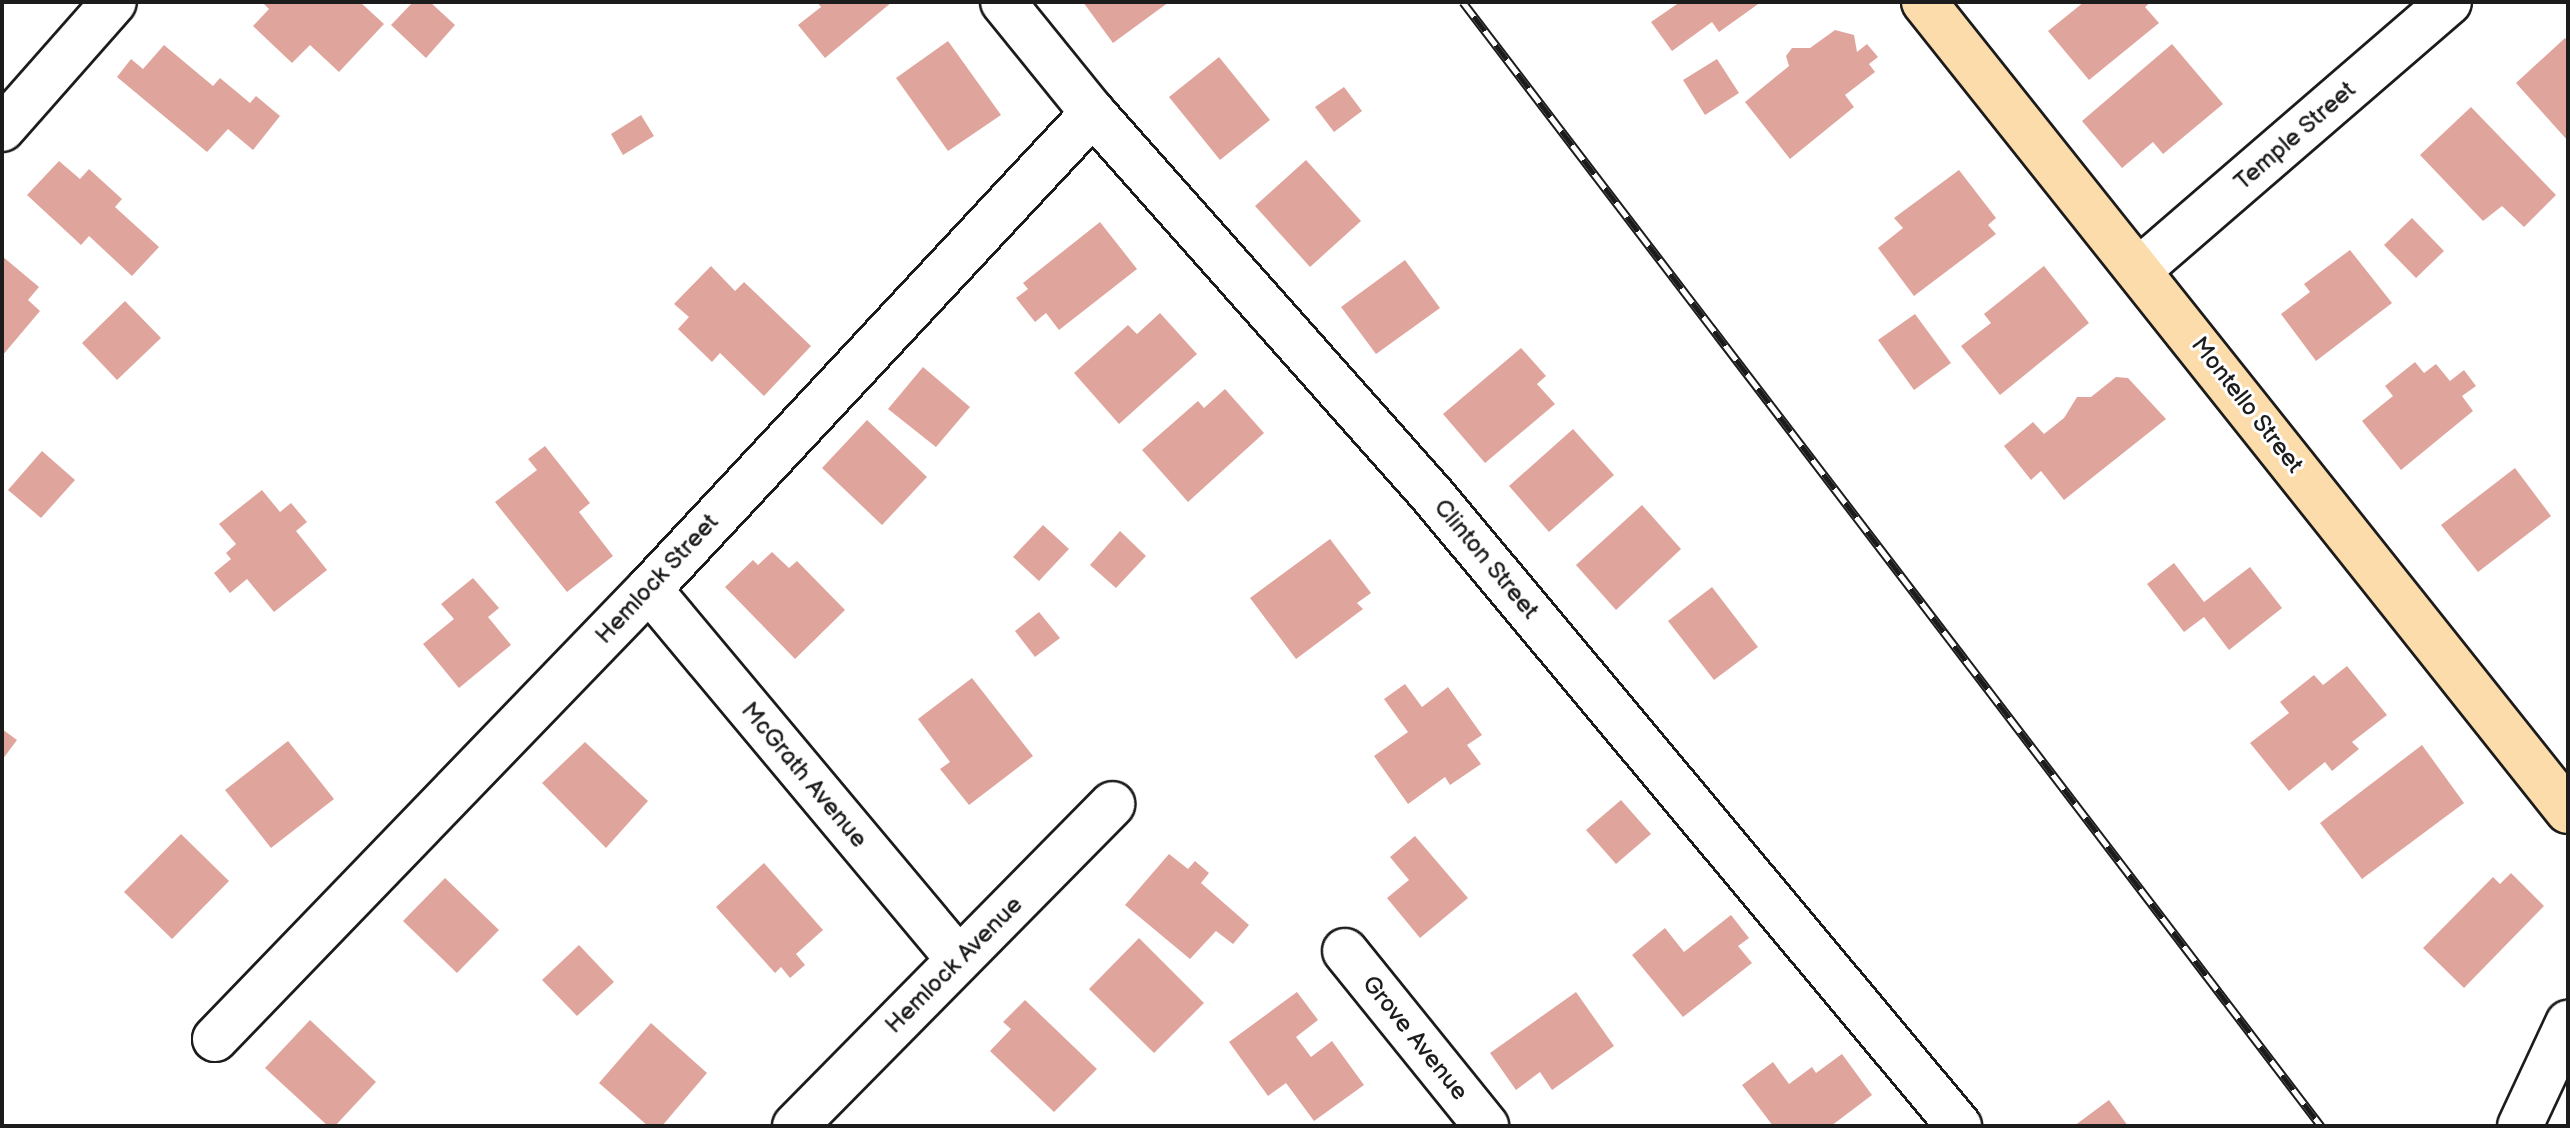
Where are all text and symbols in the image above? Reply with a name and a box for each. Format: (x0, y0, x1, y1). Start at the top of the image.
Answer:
street label: Temple Street (2228, 75, 2362, 197)
street label: Montello Street (2185, 331, 2309, 479)
street label: Clinton Street (1427, 493, 1545, 625)
street label: Hemlock Street (589, 508, 725, 650)
street label: McGrath Avenue (735, 696, 873, 854)
street label: Hemlock Avenue (879, 890, 1029, 1040)
street label: Grove Avenue (1356, 970, 1474, 1106)

